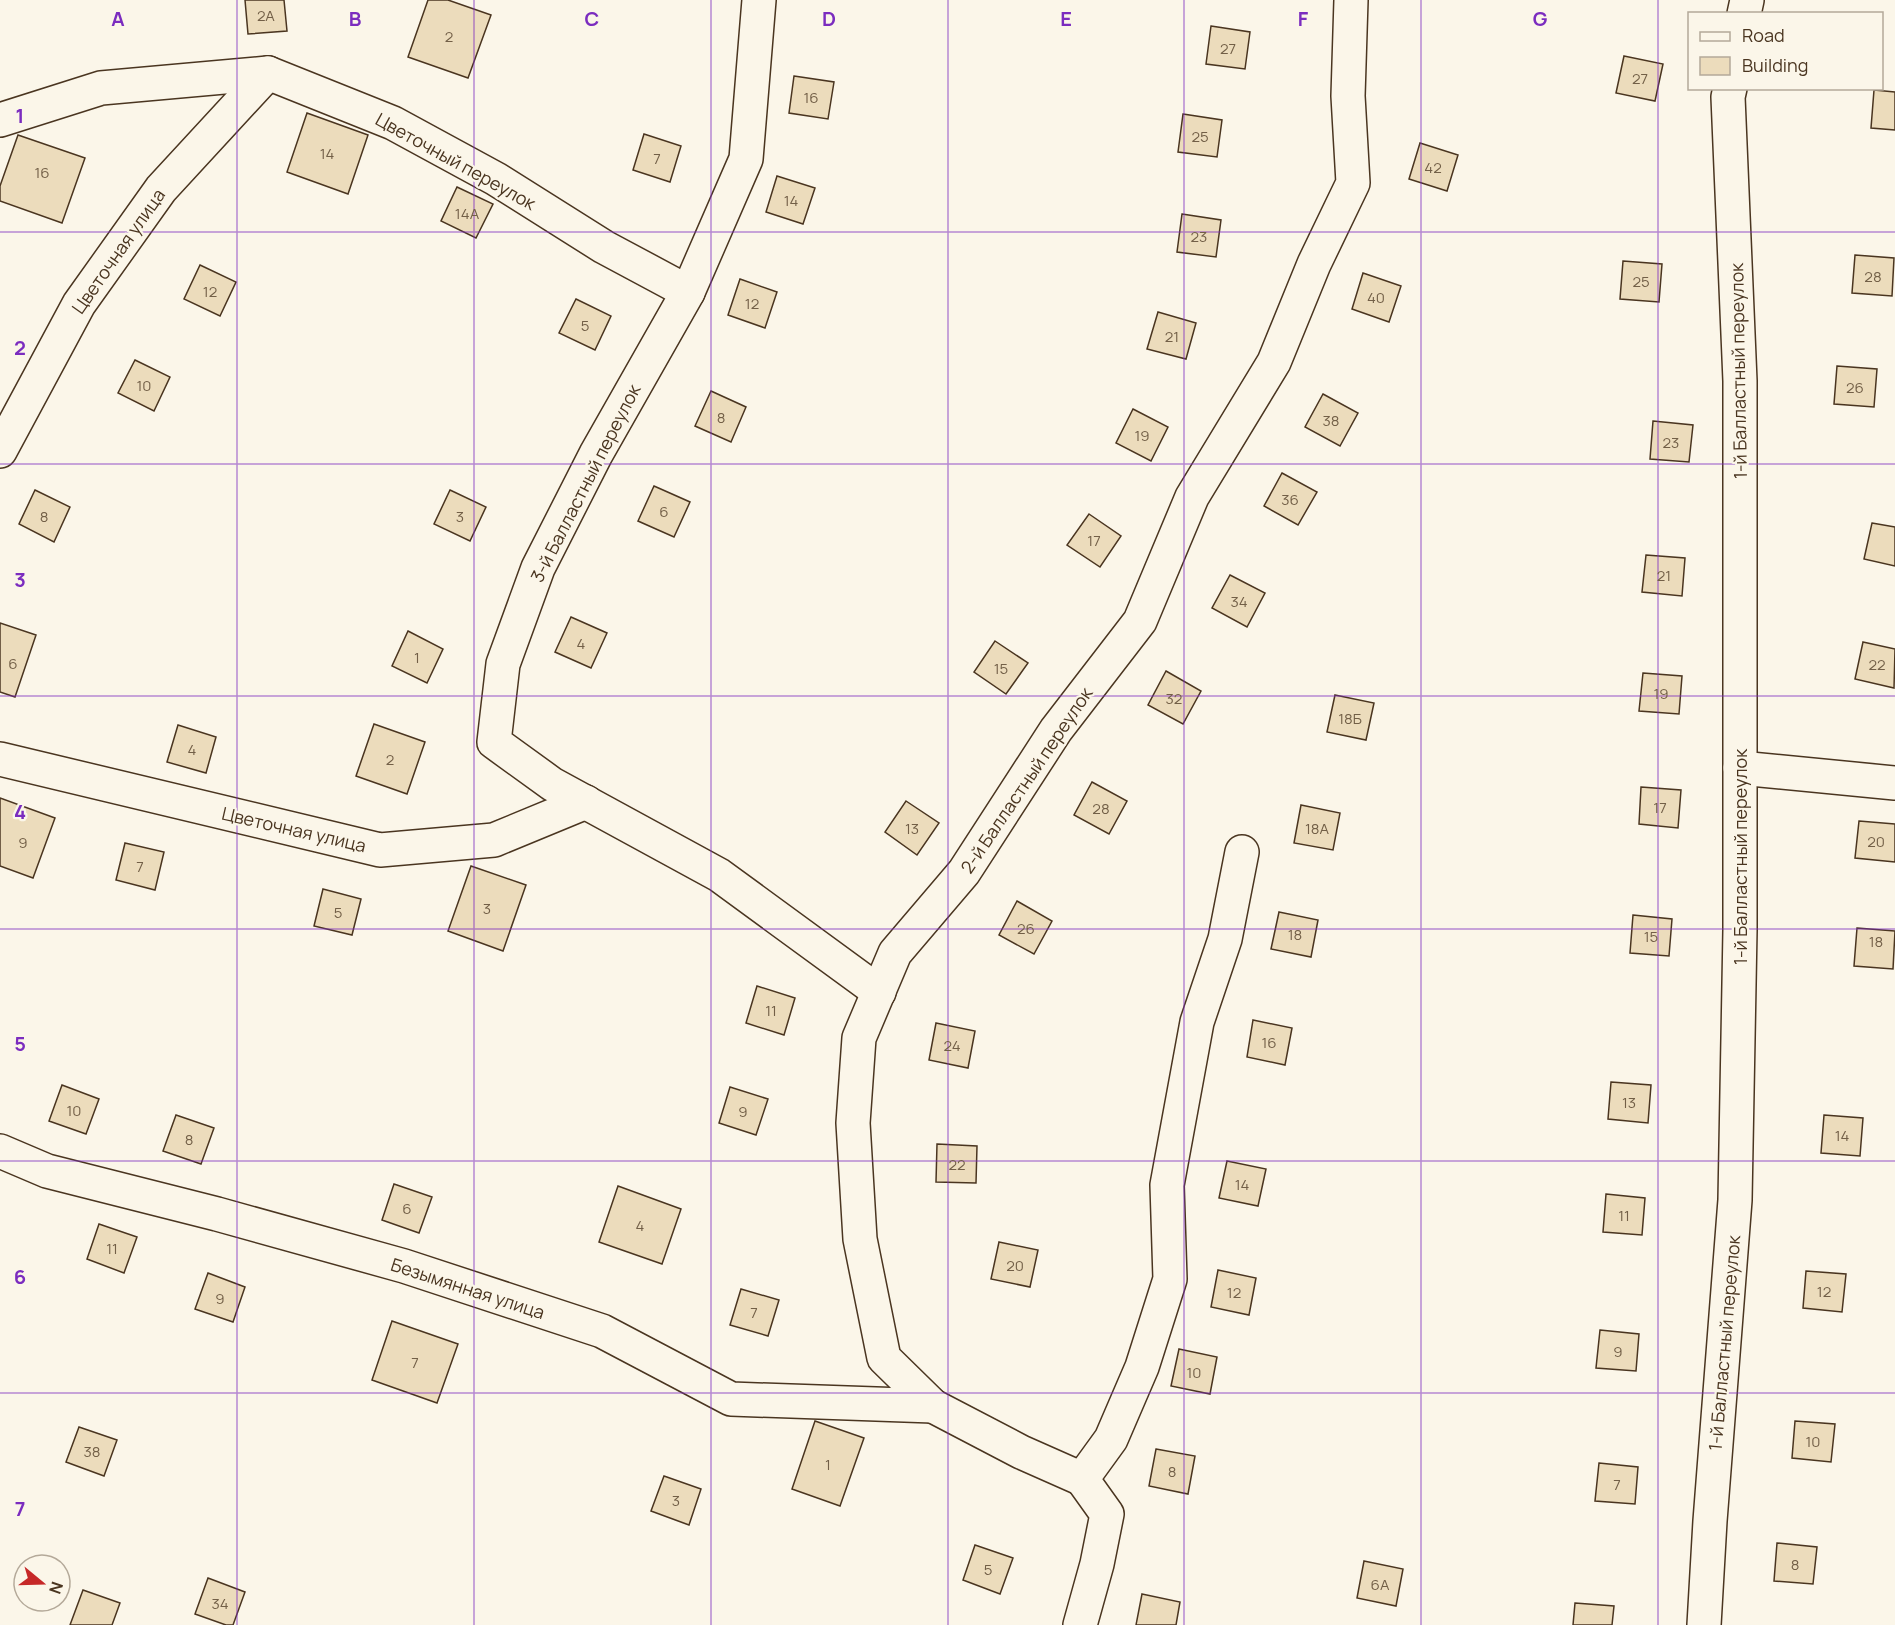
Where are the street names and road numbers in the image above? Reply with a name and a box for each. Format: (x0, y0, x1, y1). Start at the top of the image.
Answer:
street label: Цветочный переулок (372, 107, 541, 216)
street label: Цветочная улица (66, 184, 170, 318)
street label: 1-й Балластный переулок (1724, 262, 1752, 479)
street label: 3-й Балластный переулок (525, 379, 646, 586)
street label: 2-й Балластный переулок (955, 681, 1098, 878)
street label: 1-й Балластный переулок (1728, 748, 1752, 965)
street label: Цветочная улица (220, 801, 368, 857)
street label: 1-й Балластный переулок (1703, 1233, 1745, 1452)
street label: Безымянная улица (388, 1252, 548, 1324)

